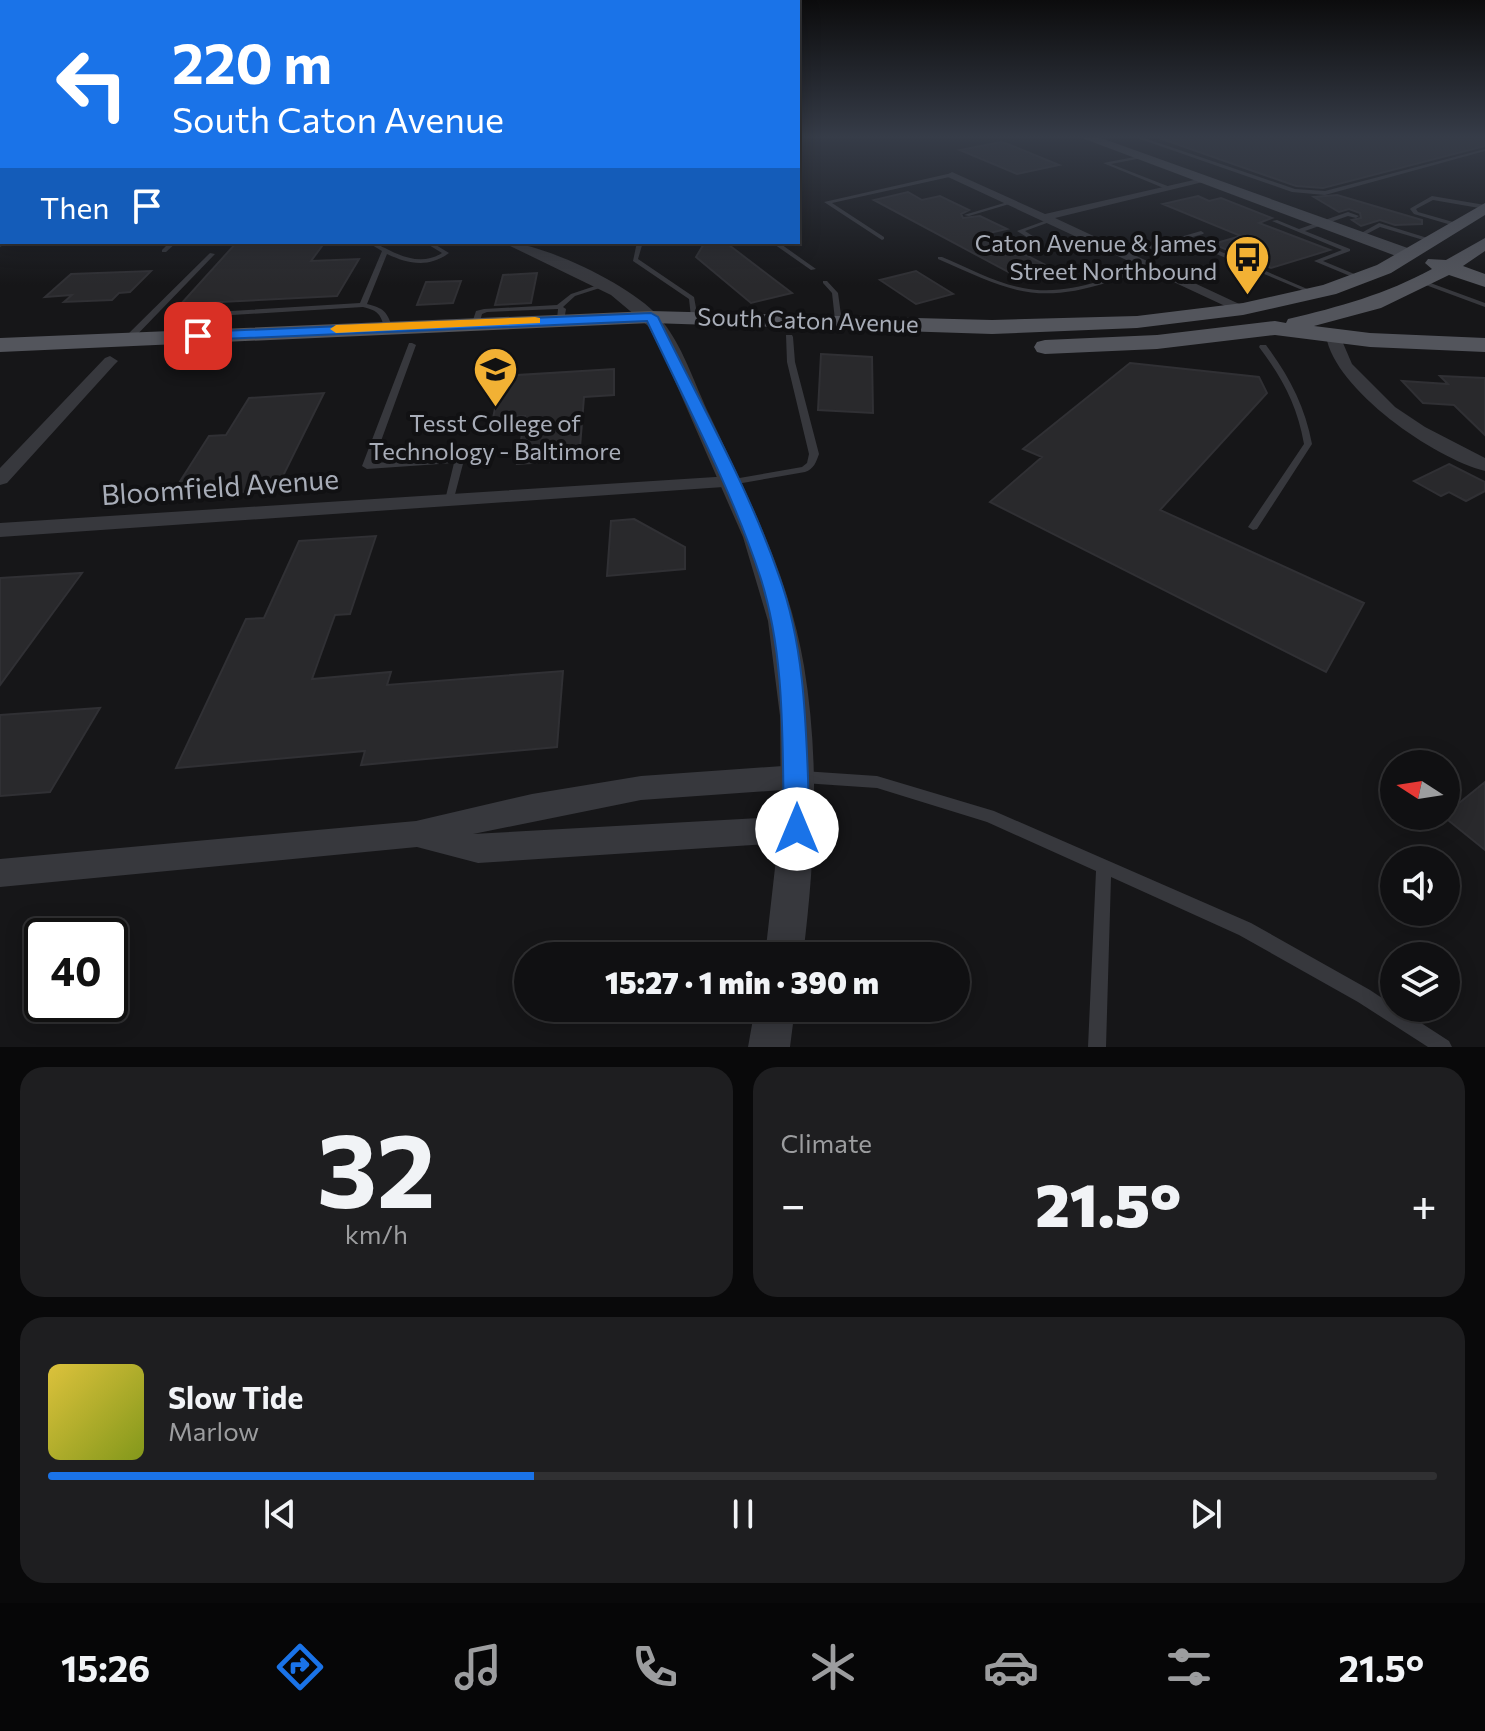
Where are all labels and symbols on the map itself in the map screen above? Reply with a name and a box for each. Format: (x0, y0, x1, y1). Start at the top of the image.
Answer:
place label: Caton Avenue & James Street Northbound (975, 228, 1217, 285)
bus stop icon: Caton Avenue & James Street Northbound (1224, 234, 1272, 297)
street label: South Caton Avenue (697, 301, 919, 338)
pin (164, 302, 232, 370)
school or university icon: Tesst College of Technology - Baltimore (471, 346, 519, 409)
place label: Tesst College of Technology - Baltimore (369, 408, 621, 465)
street label: Bloomfield Avenue (100, 461, 340, 511)
north arrow (1380, 750, 1460, 830)
position arrow (755, 787, 839, 871)
speed limit sign: 40 (24, 918, 128, 1022)

